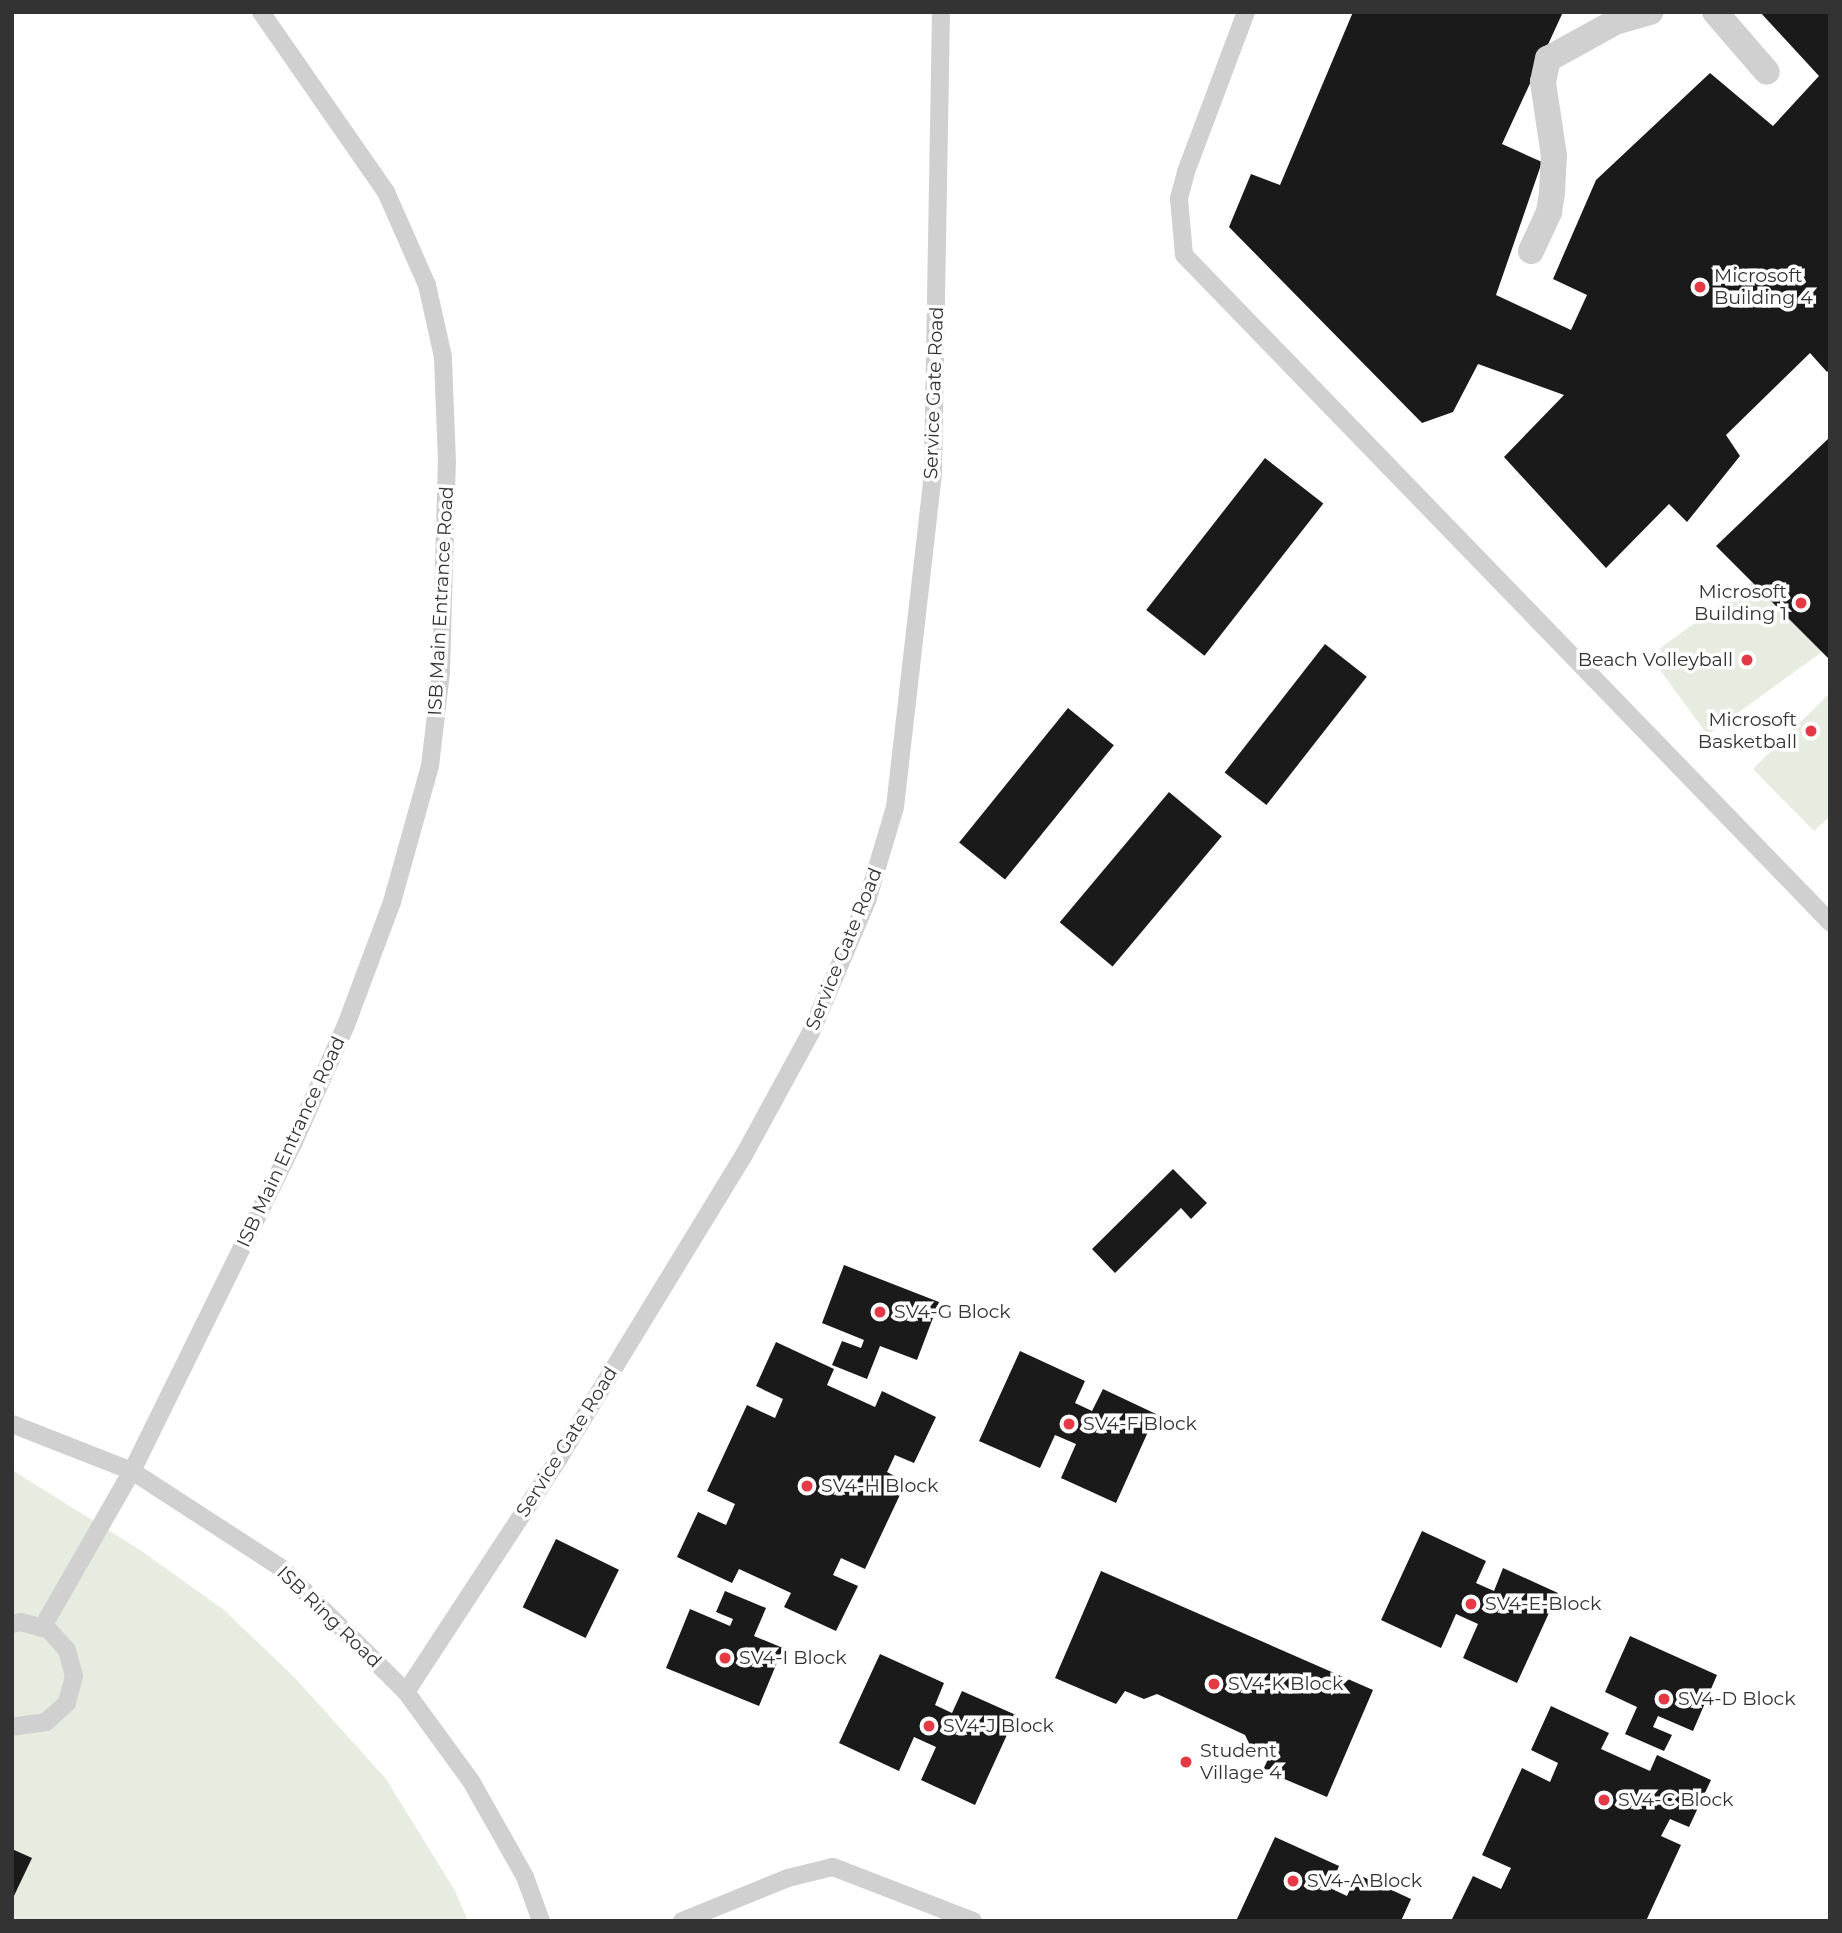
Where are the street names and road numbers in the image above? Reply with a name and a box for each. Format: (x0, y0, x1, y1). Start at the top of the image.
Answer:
street label: Service Gate Road (920, 306, 948, 480)
street label: ISB Main Entrance Road (424, 486, 458, 716)
street label: Service Gate Road (801, 865, 887, 1033)
street label: ISB Main Entrance Road (232, 1033, 350, 1251)
street label: Service Gate Road (512, 1363, 622, 1521)
street label: ISB Ring Road (272, 1562, 386, 1672)

